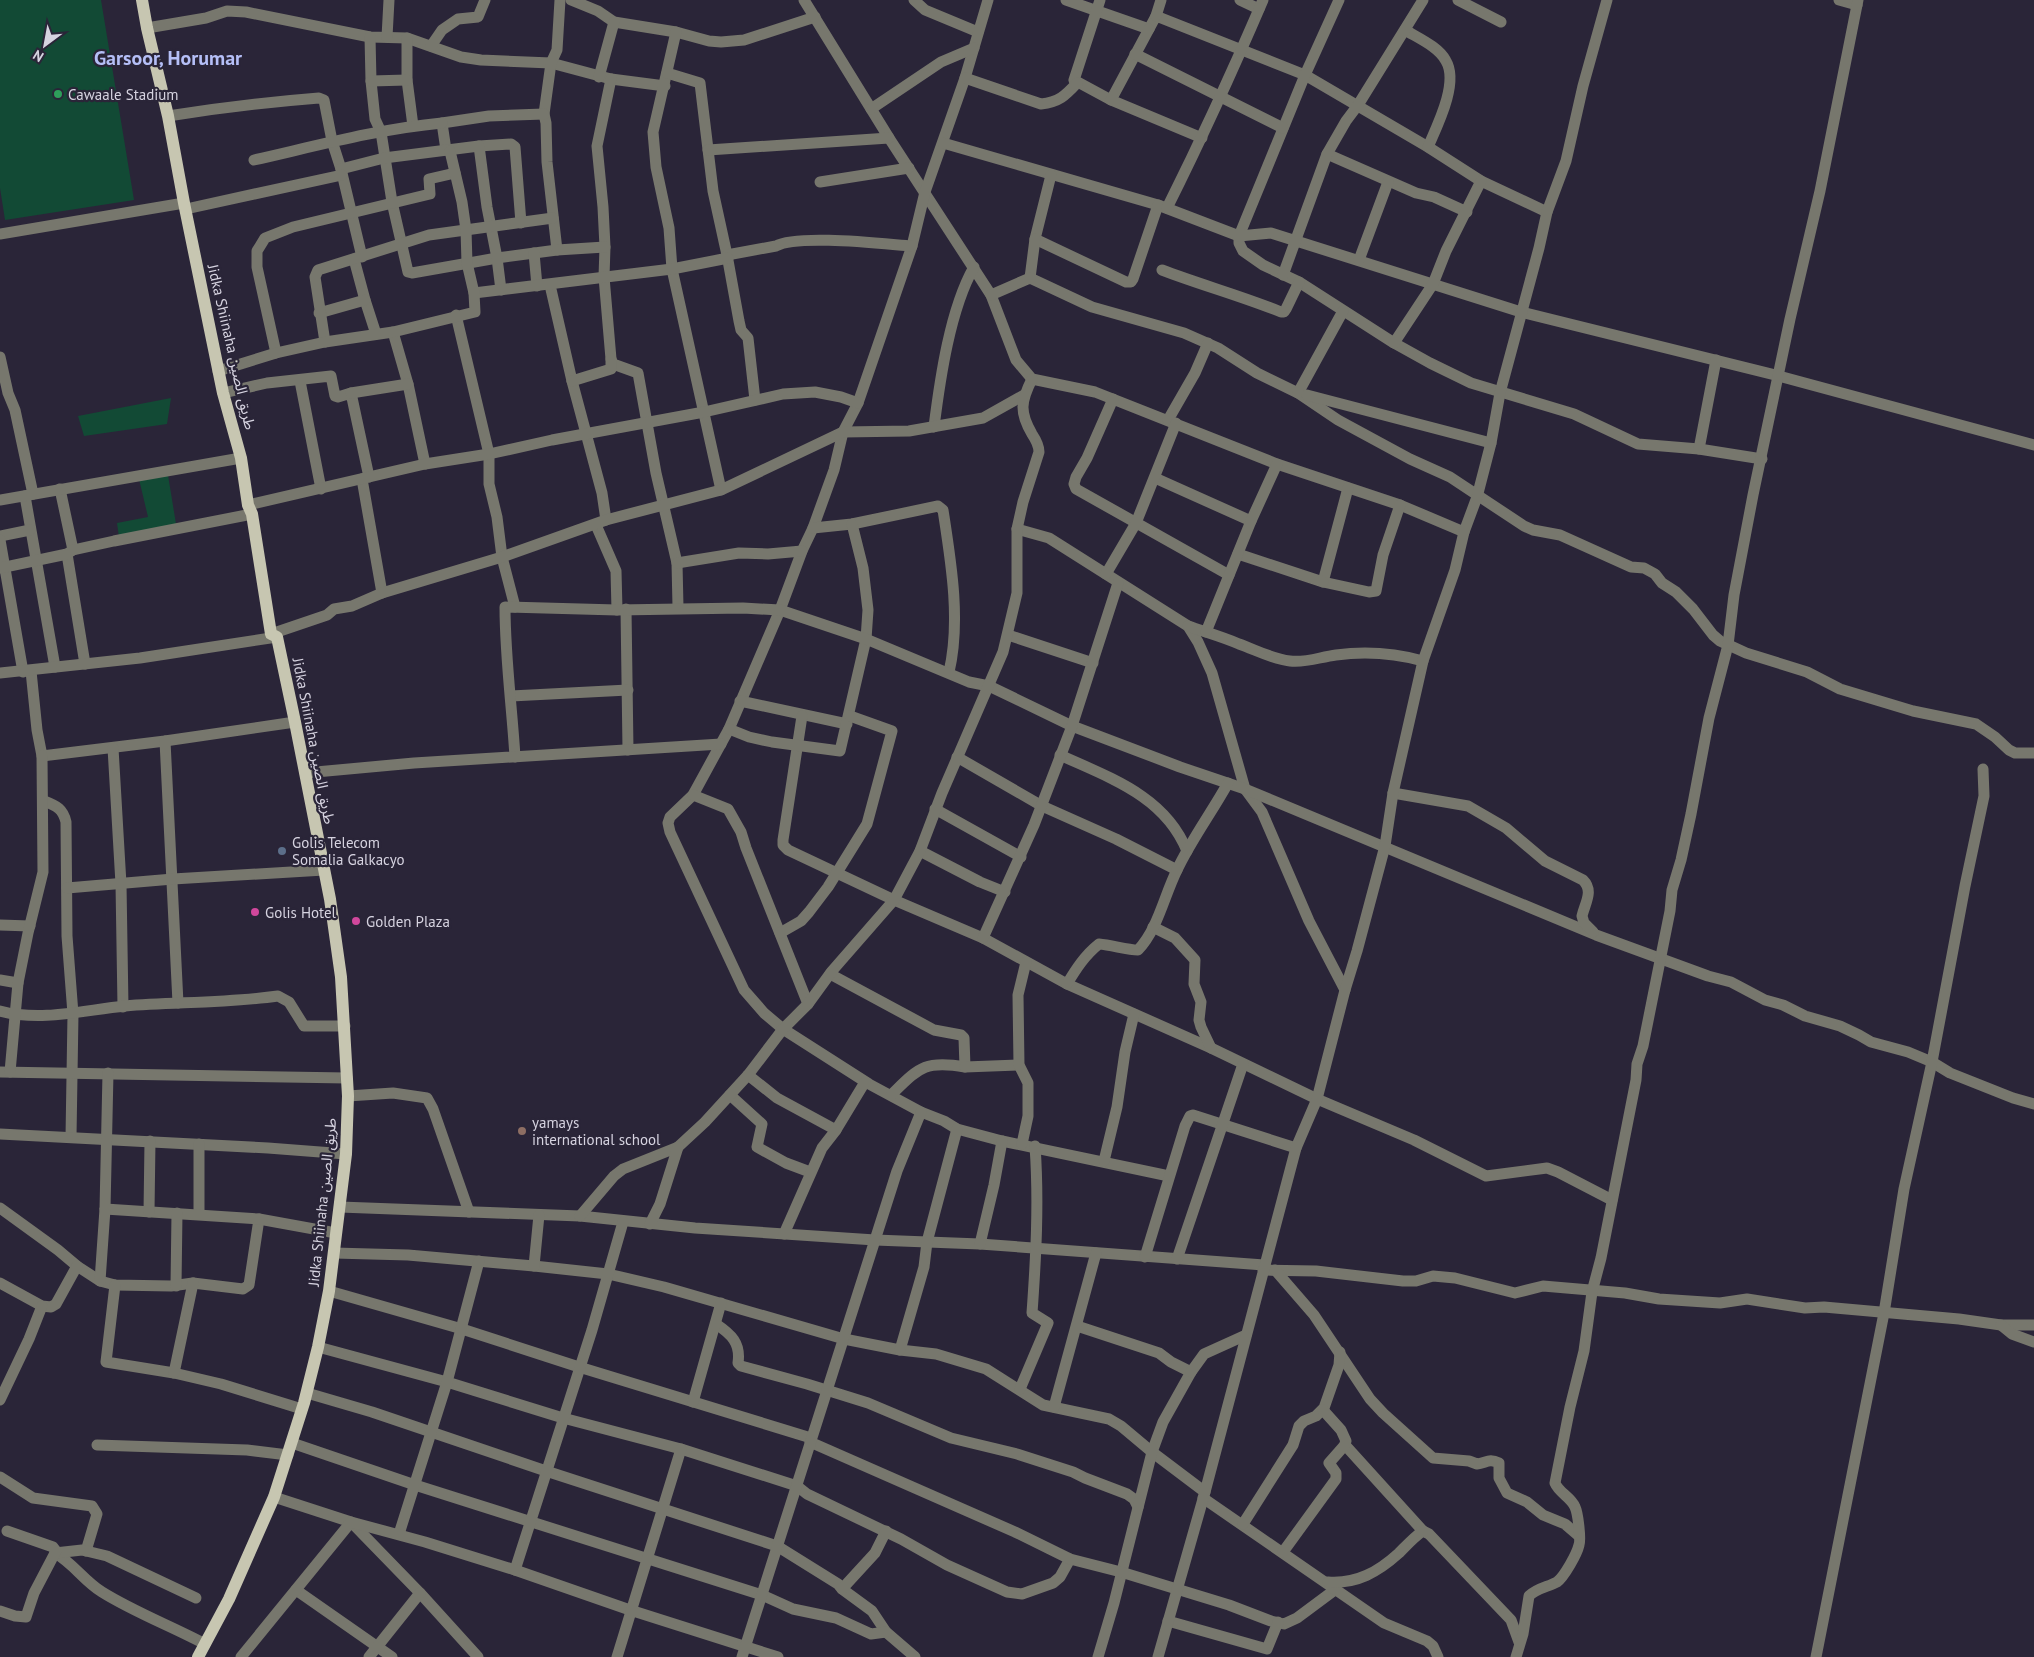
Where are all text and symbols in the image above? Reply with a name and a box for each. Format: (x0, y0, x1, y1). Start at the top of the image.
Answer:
north arrow (20, 20, 70, 70)
district label: Garsoor, Horumar (94, 45, 242, 71)
text: N (29, 46, 47, 66)
place label: Cawaale Stadium (68, 85, 179, 104)
marker: Cawaale Stadium (52, 88, 64, 100)
street label: Jidka Shiinaha طريق الصين (203, 262, 260, 432)
street label: Jidka Shiinaha طريق الصين (287, 655, 339, 826)
place label: Golis Telecom Somalia Galkacyo (292, 833, 405, 869)
marker: Golis Telecom Somalia Galkacyo (276, 845, 288, 857)
place label: Golis Hotel (265, 903, 337, 922)
marker: Golis Hotel (249, 906, 261, 918)
place label: Golden Plaza (366, 912, 450, 931)
marker: Golden Plaza (350, 915, 362, 927)
place label: yamays international school (532, 1113, 661, 1149)
street label: Jidka Shiinaha طريق الصين (304, 1117, 341, 1288)
marker: yamays international school (516, 1125, 528, 1137)

